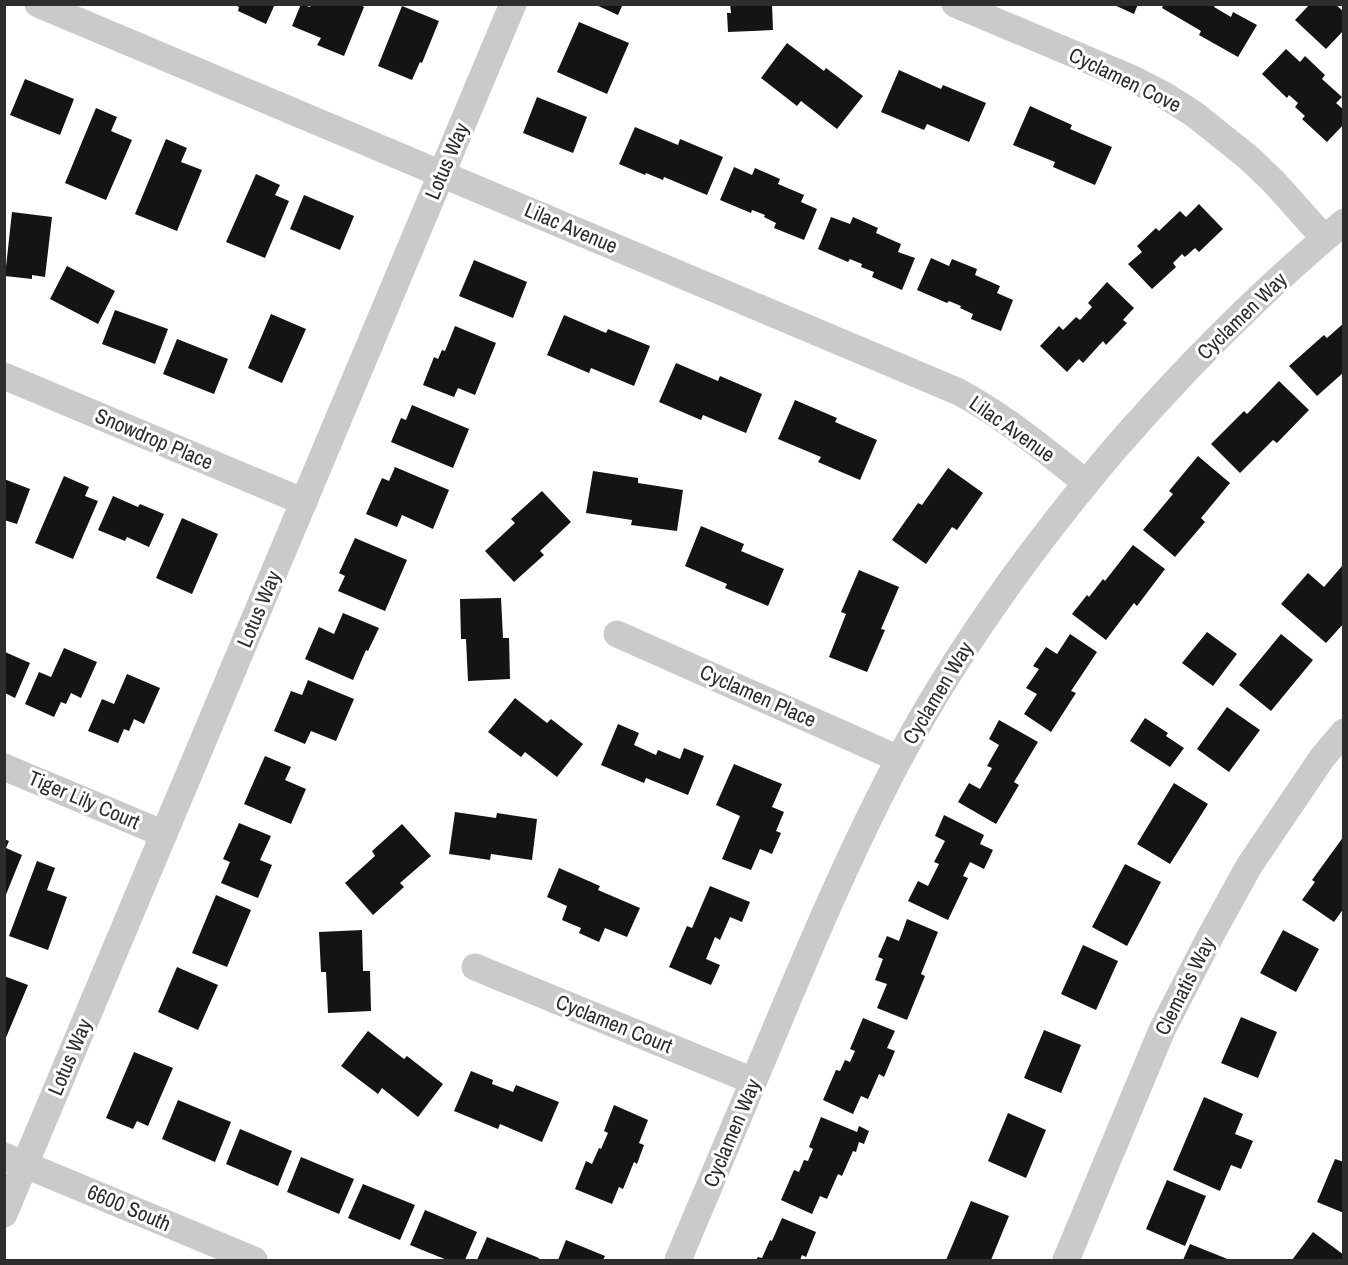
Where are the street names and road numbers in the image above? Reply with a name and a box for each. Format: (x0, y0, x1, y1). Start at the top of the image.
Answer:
street label: Cyclamen Cove (1064, 40, 1186, 119)
street label: Lotus Way (417, 118, 476, 204)
street label: Lilac Avenue (520, 195, 622, 260)
street label: Cyclamen Way (1190, 265, 1293, 366)
street label: Lilac Avenue (964, 389, 1061, 469)
street label: Snowdrop Place (91, 401, 218, 476)
street label: Lotus Way (229, 566, 288, 652)
street label: Cyclamen Way (895, 636, 980, 750)
street label: Cyclamen Place (695, 657, 821, 734)
street label: Tiger Lily Court (24, 763, 144, 836)
street label: Clematis Way (1147, 931, 1222, 1040)
street label: Cyclamen Court (552, 987, 677, 1060)
street label: Lotus Way (40, 1014, 99, 1100)
street label: Cyclamen Way (696, 1074, 768, 1191)
street label: 6600 South (83, 1177, 175, 1238)

